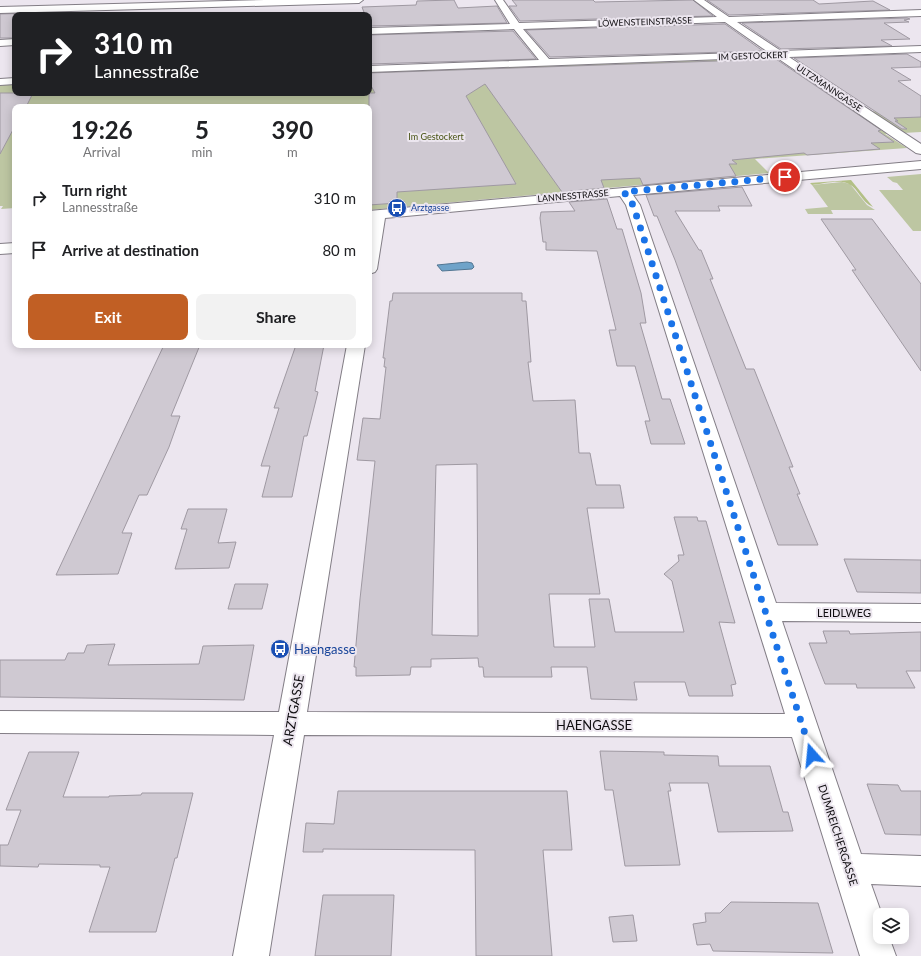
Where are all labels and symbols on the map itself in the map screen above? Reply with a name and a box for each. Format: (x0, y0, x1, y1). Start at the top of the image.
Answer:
street label: LÖWENSTEINSTRASSE (598, 14, 692, 29)
street label: IM GESTOCKERT (718, 49, 789, 62)
street label: ULTZMANNGASSE (794, 62, 864, 114)
park label: Im Gestockert (408, 131, 465, 142)
pin (768, 160, 802, 194)
street label: LANNESSTRASSE (537, 187, 609, 204)
bus stop icon: Arztgasse (386, 197, 408, 219)
place label: Arztgasse (411, 202, 450, 213)
street label: LEIDLWEG (817, 606, 871, 619)
bus stop icon: Haengasse (269, 638, 291, 660)
place label: Haengasse (294, 641, 356, 657)
street label: ARZTGASSE (279, 673, 307, 747)
street label: HAENGASSE (556, 717, 632, 733)
position arrow (791, 734, 833, 776)
street label: DUMREICHERGASSE (816, 783, 861, 887)

